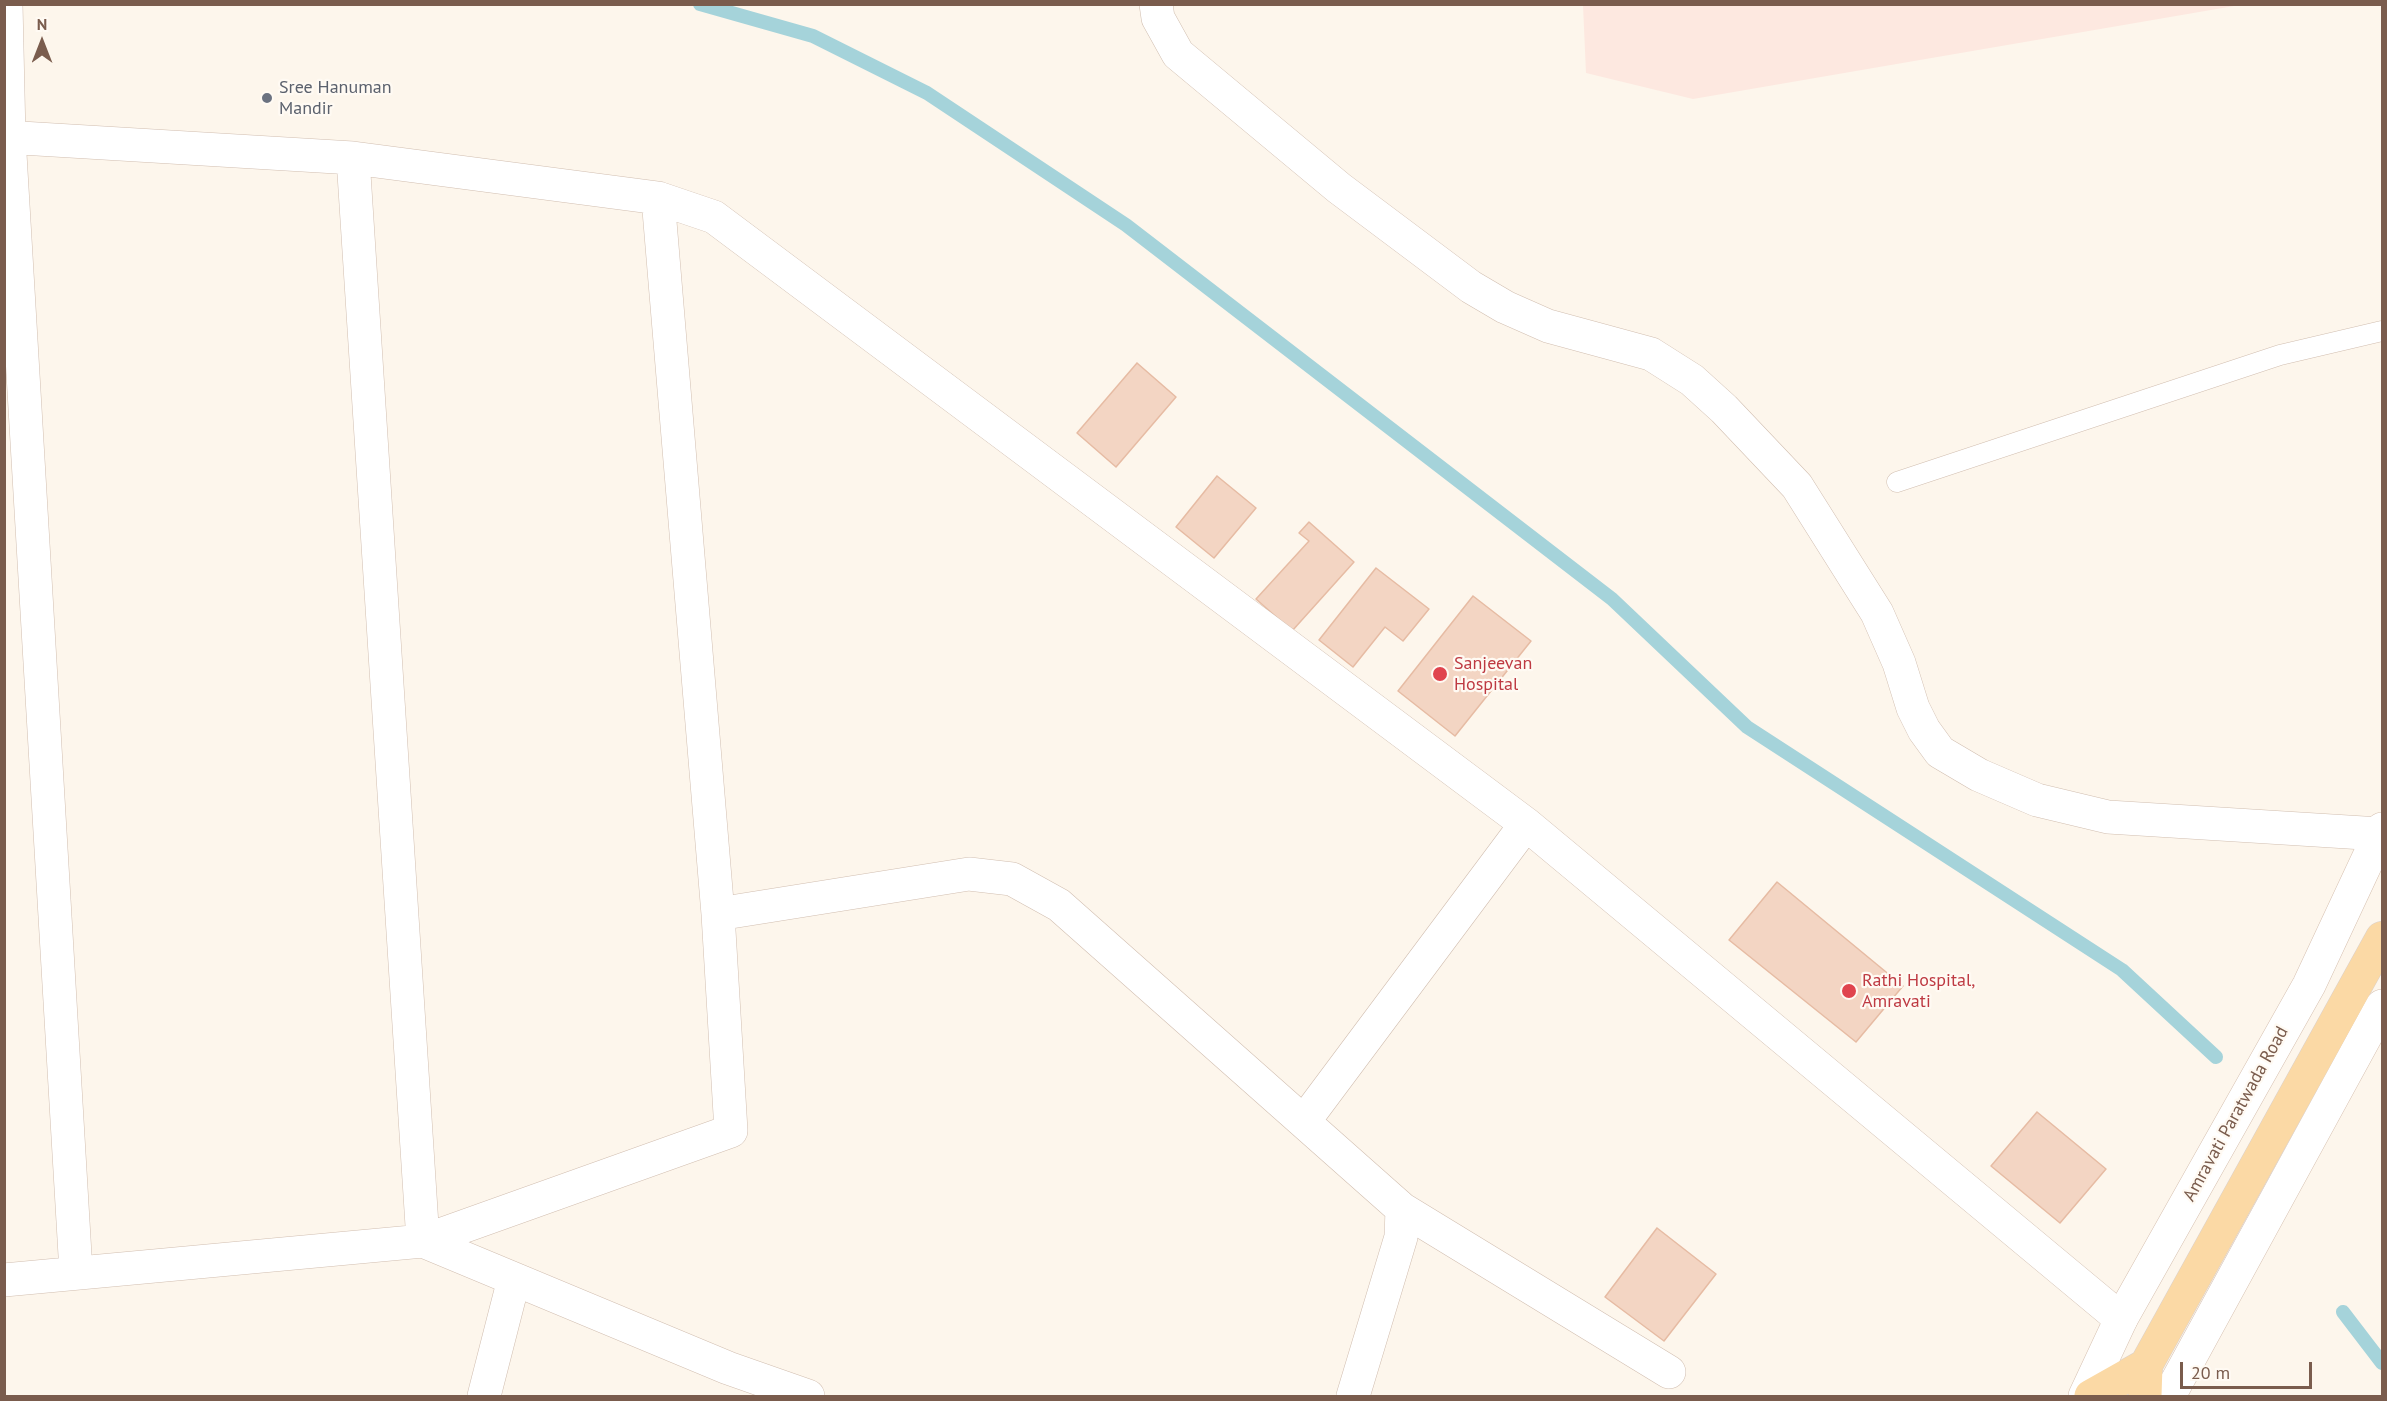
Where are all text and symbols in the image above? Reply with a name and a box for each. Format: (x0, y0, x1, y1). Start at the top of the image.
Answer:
north arrow (12, 12, 72, 72)
text: N (37, 14, 47, 34)
place label: Sree Hanuman Mandir (279, 77, 392, 119)
marker: Sree Hanuman Mandir (260, 91, 274, 105)
place label: Sanjeevan Hospital (1454, 653, 1532, 696)
marker: Sanjeevan Hospital (1431, 665, 1449, 683)
place label: Rathi Hospital, Amravati (1862, 970, 1975, 1012)
marker: Rathi Hospital, Amravati (1840, 982, 1858, 1000)
street label: Amravati Paratwada Road (2179, 1023, 2293, 1205)
scale bar (2183, 1350, 2315, 1388)
text: 20 m (2191, 1361, 2230, 1384)

